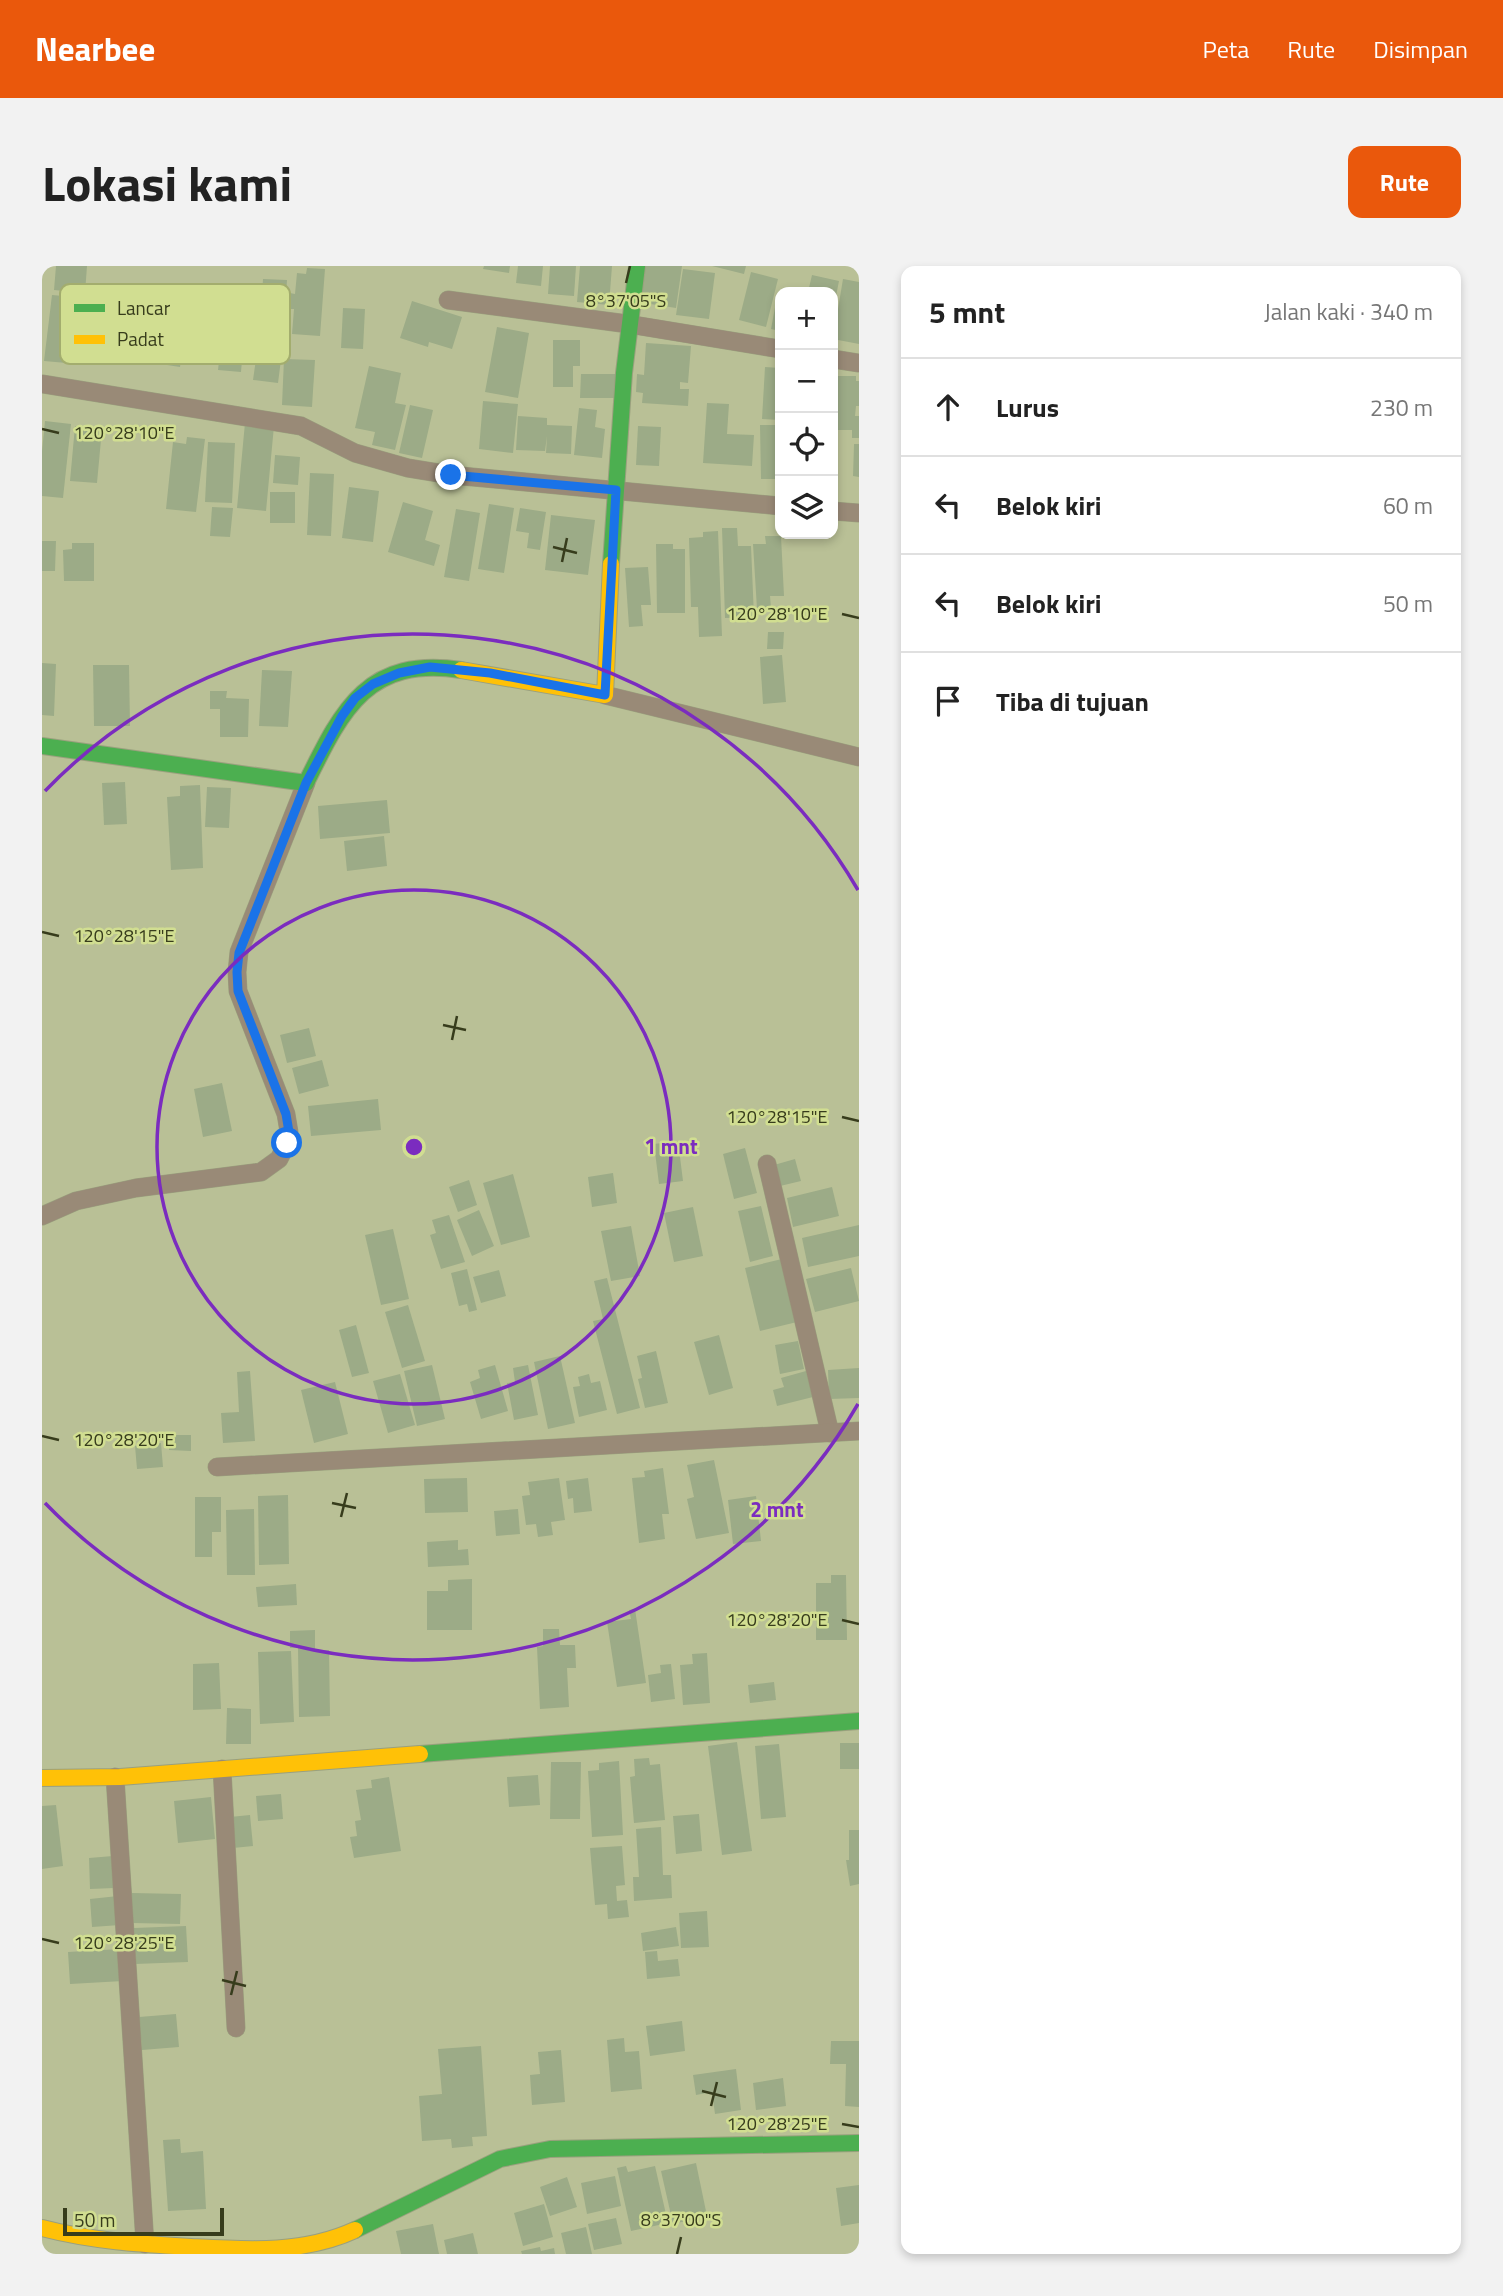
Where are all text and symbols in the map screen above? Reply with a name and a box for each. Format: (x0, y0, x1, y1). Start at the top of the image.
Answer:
text: Nearbee (35, 24, 155, 74)
text: Peta (1203, 31, 1249, 67)
text: Rute (1287, 31, 1335, 67)
text: Disimpan (1373, 31, 1468, 67)
text: Lokasi kami (42, 145, 292, 220)
button: Rute (1348, 146, 1461, 218)
legend (60, 284, 290, 364)
text: 8°37'05"S (586, 287, 666, 314)
map controls (775, 287, 838, 539)
button: + (775, 287, 838, 350)
text: 5 mnt (929, 289, 1005, 335)
text: Lancar (117, 293, 171, 322)
text: Jalan kaki · 340 m (1264, 294, 1433, 329)
text: Padat (117, 324, 164, 353)
button: − (775, 350, 838, 413)
icon: ahead (929, 388, 967, 426)
text: Lurus (996, 388, 1059, 427)
text: 230 m (1370, 390, 1433, 425)
button: locate (775, 413, 838, 476)
text: 120°28'10"E (73, 419, 175, 446)
route end (435, 459, 466, 490)
button: layers (775, 476, 838, 539)
icon: left (929, 486, 967, 524)
text: Belok kiri (996, 486, 1102, 525)
text: 60 m (1383, 488, 1433, 523)
icon: left (929, 584, 967, 622)
text: Belok kiri (996, 584, 1102, 623)
text: 50 m (1383, 586, 1433, 621)
text: 120°28'10"E (726, 600, 828, 627)
icon: arrive (929, 682, 967, 720)
text: Tiba di tujuan (996, 682, 1149, 721)
text: 120°28'15"E (73, 922, 175, 949)
text: 120°28'15"E (726, 1103, 828, 1130)
route start (271, 1127, 302, 1158)
text: 1 mnt (644, 1130, 698, 1162)
centre of rings (402, 1135, 426, 1159)
text: 120°28'20"E (73, 1426, 175, 1453)
text: 2 mnt (750, 1493, 804, 1525)
text: 120°28'20"E (726, 1606, 828, 1633)
text: 120°28'25"E (73, 1929, 175, 1956)
text: 120°28'25"E (726, 2110, 828, 2137)
scale bar (63, 2205, 224, 2237)
text: 50 m (74, 2205, 115, 2234)
text: 8°37'00"S (641, 2206, 721, 2233)

